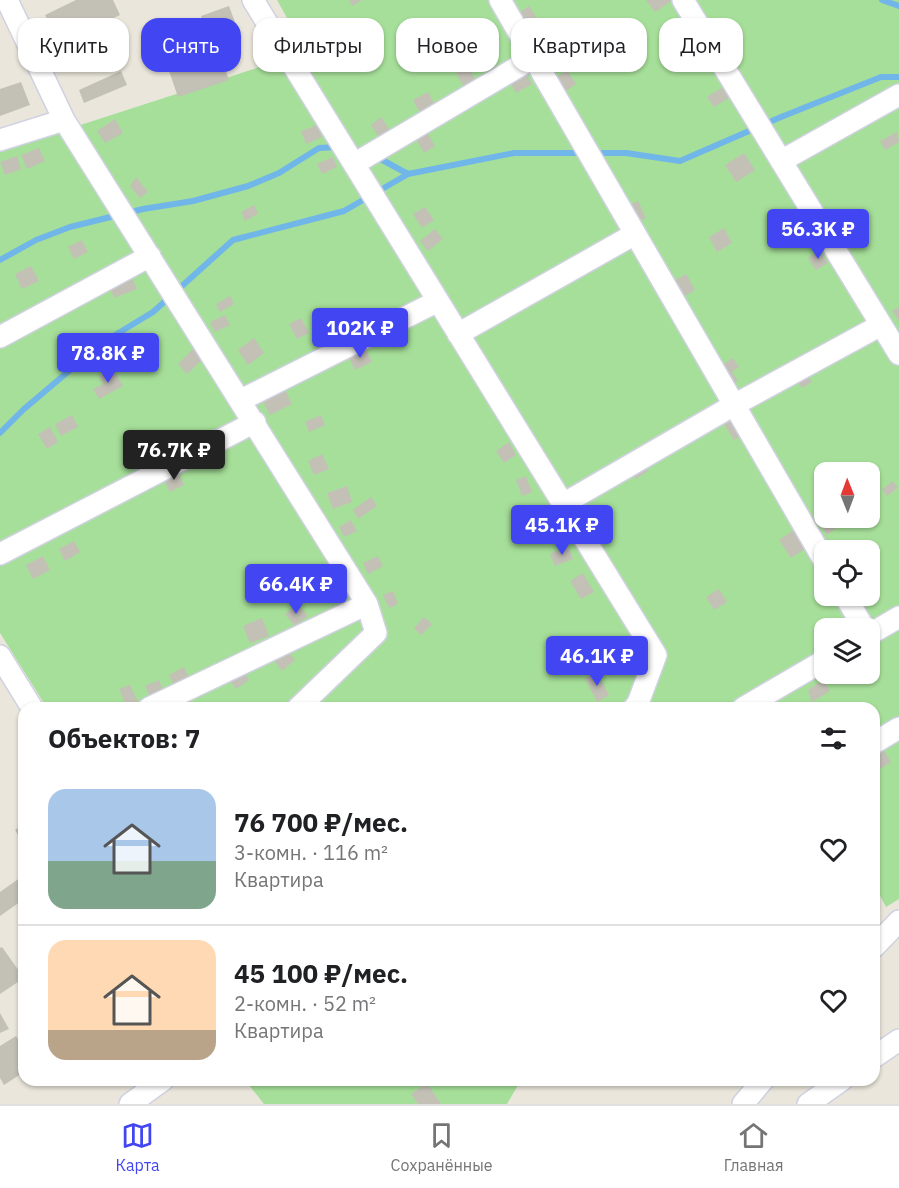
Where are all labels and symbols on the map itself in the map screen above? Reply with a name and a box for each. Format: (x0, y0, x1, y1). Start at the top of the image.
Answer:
pin: 56.3K ₽ (763, 209, 873, 260)
pin: 102K ₽ (311, 308, 409, 359)
pin: 78.8K ₽ (53, 333, 163, 384)
pin: 76.7K ₽ (119, 430, 229, 481)
north arrow (814, 462, 880, 528)
pin: 45.1K ₽ (507, 505, 617, 556)
pin: 66.4K ₽ (241, 564, 351, 615)
pin: 46.1K ₽ (542, 636, 652, 687)

